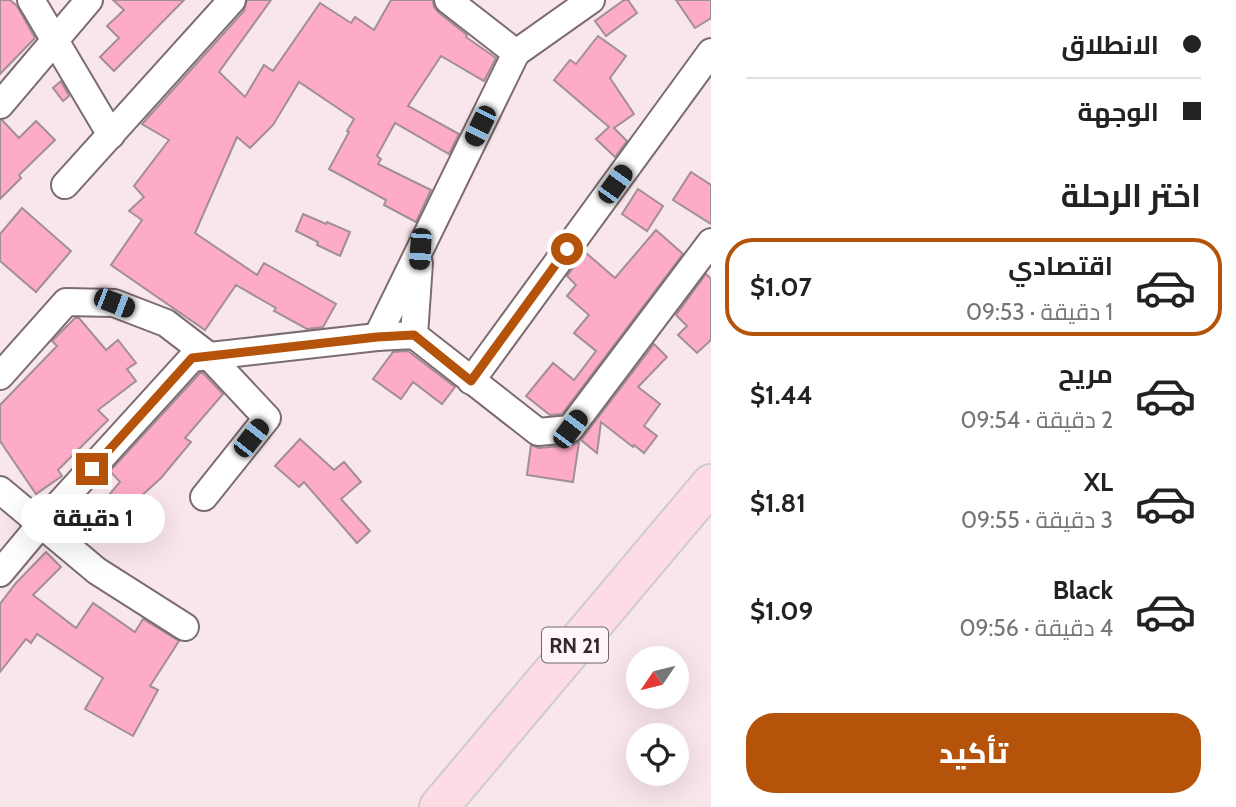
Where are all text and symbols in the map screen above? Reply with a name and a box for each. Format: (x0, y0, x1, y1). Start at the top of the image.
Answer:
text: الانطلاق (1061, 29, 1159, 61)
text: الوجهة (1078, 96, 1159, 128)
car (462, 103, 499, 149)
car (595, 161, 636, 207)
text: اختر الرحلة (1061, 176, 1201, 215)
car (409, 227, 432, 271)
route start (551, 233, 583, 265)
text: اقتصادي (1008, 250, 1113, 282)
icon: car (1134, 256, 1197, 319)
text: $1.07 (750, 271, 812, 303)
car (91, 286, 138, 320)
text: 1 دقيقة · 09:53 (966, 298, 1113, 326)
text: مريح (1058, 358, 1113, 390)
icon: car (1134, 364, 1197, 427)
text: $1.44 (750, 379, 813, 411)
car (549, 406, 592, 452)
text: 2 دقيقة · 09:54 (960, 406, 1113, 434)
car (230, 415, 273, 461)
route end (76, 453, 108, 485)
text: XL (1084, 466, 1113, 498)
icon: car (1134, 472, 1197, 535)
text: $1.81 (750, 487, 806, 519)
callout: 1 دقيقة (20, 494, 164, 542)
text: 1 دقيقة (53, 504, 133, 532)
text: 3 دقيقة · 09:55 (961, 506, 1113, 534)
text: Black (1053, 574, 1113, 606)
icon: car (1134, 580, 1197, 643)
text: $1.09 (750, 595, 813, 627)
text: 4 دقيقة · 09:56 (959, 614, 1113, 642)
road number: RN 21 (542, 628, 608, 662)
north arrow (626, 646, 690, 709)
map controls (626, 646, 689, 786)
button: تأكيد (746, 713, 1201, 793)
button: locate (626, 723, 689, 786)

